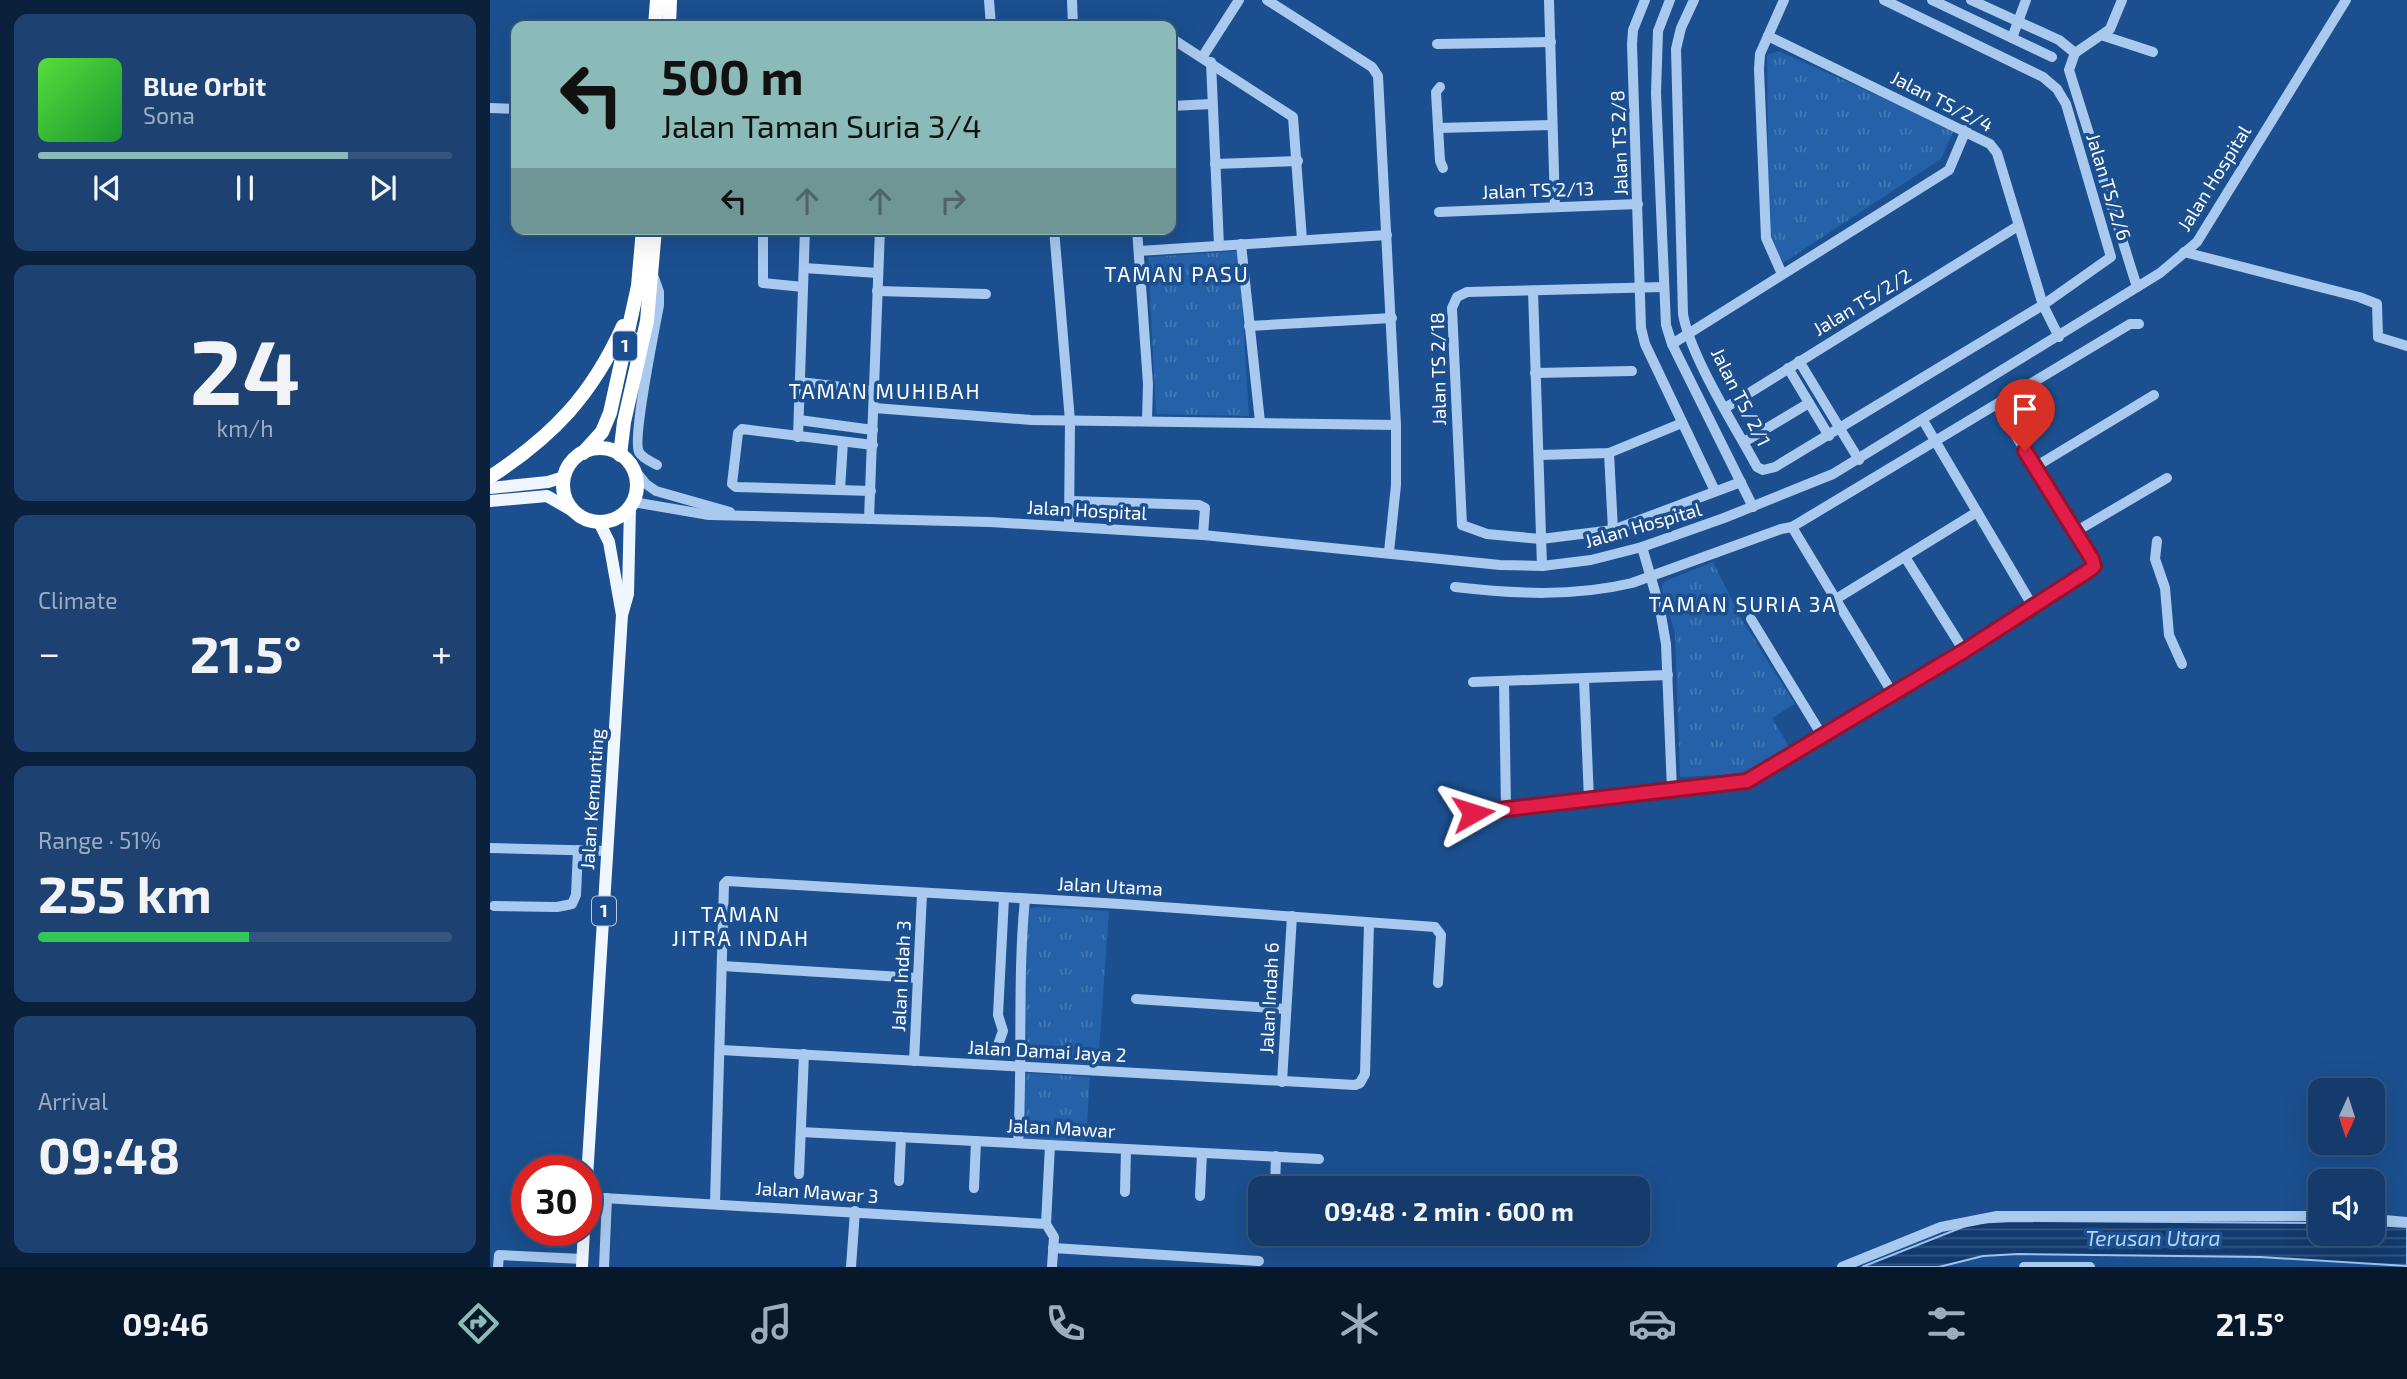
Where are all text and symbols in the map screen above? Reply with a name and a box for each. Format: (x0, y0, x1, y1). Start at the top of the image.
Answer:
text: 500 m (661, 46, 804, 105)
icon: left (546, 49, 637, 140)
street label: Jalan TS/2/4 (1887, 65, 1997, 136)
text: Blue Orbit (143, 70, 266, 101)
street label: Jalan TS 2/8 (1605, 90, 1632, 196)
text: Sona (143, 101, 195, 129)
text: Jalan Taman Suria 3/4 (661, 106, 982, 144)
street label: Jalan Hospital (2172, 120, 2255, 235)
street label: Jalan TS/2/6 (2082, 131, 2137, 243)
icon: previous (88, 169, 126, 207)
icon: pause (226, 169, 264, 207)
icon: next (364, 169, 402, 207)
street label: Jalan TS 2/13 (1481, 176, 1595, 203)
icon: left (715, 182, 753, 220)
icon: ahead (788, 182, 826, 220)
icon: ahead (861, 182, 899, 220)
icon: right (934, 182, 972, 220)
district label: TAMAN PASU (1104, 261, 1250, 286)
street label: Jalan TS/2/2 (1808, 263, 1915, 340)
street label: Jalan TS 2/18 (1425, 312, 1450, 426)
text: 24 (190, 314, 300, 423)
road number: 1 (613, 332, 637, 360)
street label: Jalan TS/2/1 (1707, 344, 1776, 450)
district label: TAMAN MUHIBAH (788, 378, 982, 403)
pin (1995, 379, 2055, 451)
icon: arrive (2006, 390, 2044, 428)
text: km/h (216, 414, 274, 442)
street label: Jalan Hospital (1026, 495, 1148, 524)
street label: Jalan Hospital (1582, 497, 1704, 552)
text: Climate (38, 586, 118, 614)
district label: TAMAN SURIA 3A (1648, 591, 1838, 616)
text: 21.5° (190, 621, 302, 683)
text: − (38, 629, 60, 675)
text: + (431, 629, 452, 675)
street label: Jalan Kemunting (575, 727, 608, 870)
position arrow (1436, 776, 1510, 850)
text: Range · 51% (38, 826, 161, 854)
text: 255 km (38, 861, 212, 923)
street label: Jalan Utama (1057, 871, 1163, 900)
road number: 1 (592, 896, 616, 926)
district label: TAMAN JITRA INDAH (672, 901, 810, 950)
street label: Jalan Indah 3 (886, 920, 915, 1032)
street label: Jalan Indah 6 (1254, 942, 1283, 1054)
street label: Jalan Damai Jaya 2 (967, 1035, 1127, 1066)
north arrow (2308, 1078, 2385, 1155)
map controls (2308, 1078, 2385, 1246)
text: Arrival (38, 1087, 108, 1115)
street label: Jalan Mawar (1006, 1113, 1116, 1142)
text: 09:48 (38, 1122, 180, 1184)
speed limit sign: 30 (511, 1155, 602, 1246)
button: sound (2308, 1169, 2385, 1246)
street label: Jalan Mawar 3 (755, 1176, 879, 1207)
text: 09:48 · 2 min · 600 m (1324, 1195, 1574, 1226)
water label: Terusan Utara (2086, 1225, 2220, 1250)
icon: directions (454, 1299, 503, 1348)
icon: music (747, 1299, 796, 1348)
icon: phone (1041, 1299, 1090, 1348)
icon: climate (1335, 1299, 1384, 1348)
icon: car (1628, 1299, 1677, 1348)
icon: filters (1922, 1299, 1971, 1348)
text: 09:46 (122, 1304, 209, 1342)
text: 21.5° (2216, 1304, 2285, 1342)

